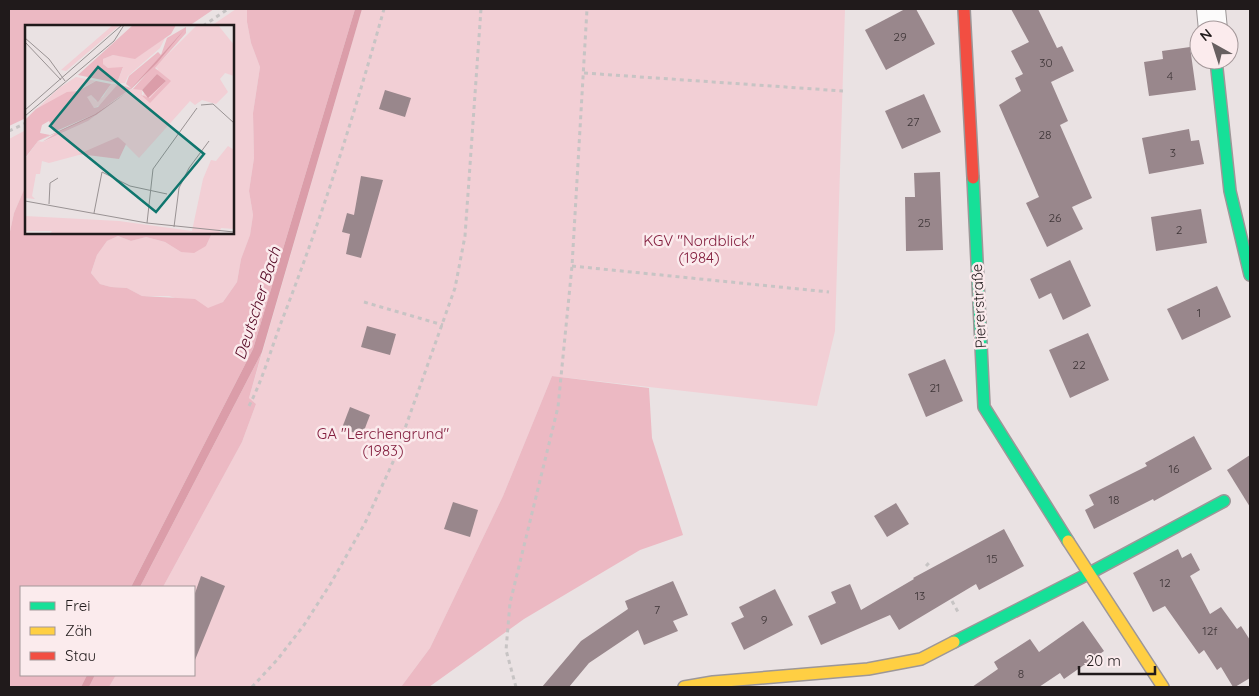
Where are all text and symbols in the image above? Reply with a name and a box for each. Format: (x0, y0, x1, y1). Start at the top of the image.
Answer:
north arrow (1189, 20, 1239, 70)
inset map (25, 25, 234, 234)
text: N (1196, 25, 1215, 45)
house number: 29 (893, 29, 907, 44)
house number: 30 (1039, 55, 1053, 70)
house number: 4 (1167, 68, 1173, 83)
house number: 27 (907, 114, 919, 129)
house number: 28 (1038, 127, 1052, 142)
house number: 3 (1170, 145, 1176, 160)
house number: 26 (1048, 210, 1062, 225)
house number: 25 (917, 215, 931, 230)
house number: 2 (1176, 222, 1183, 237)
park label: KGV "Nordblick" (1984) (643, 231, 755, 267)
water label: Deutscher Bach (229, 243, 285, 362)
street label: Piererstraße (967, 263, 990, 349)
house number: 1 (1197, 305, 1201, 320)
house number: 22 (1072, 357, 1086, 372)
house number: 21 (929, 380, 941, 395)
park label: GA "Lerchengrund" (1983) (317, 424, 449, 460)
house number: 16 (1169, 461, 1180, 476)
house number: 18 (1109, 492, 1119, 507)
house number: 15 (987, 551, 997, 566)
house number: 12 (1159, 575, 1171, 590)
legend (20, 586, 195, 676)
house number: 13 (915, 588, 925, 603)
text: Frei (65, 596, 91, 615)
house number: 7 (654, 602, 660, 617)
house number: 9 (761, 612, 768, 627)
text: Zäh (65, 621, 92, 640)
house number: 12f (1202, 623, 1218, 638)
scale bar (1079, 644, 1155, 676)
text: Stau (65, 646, 96, 665)
text: 20 m (1086, 651, 1121, 670)
house number: 8 (1018, 666, 1024, 681)

